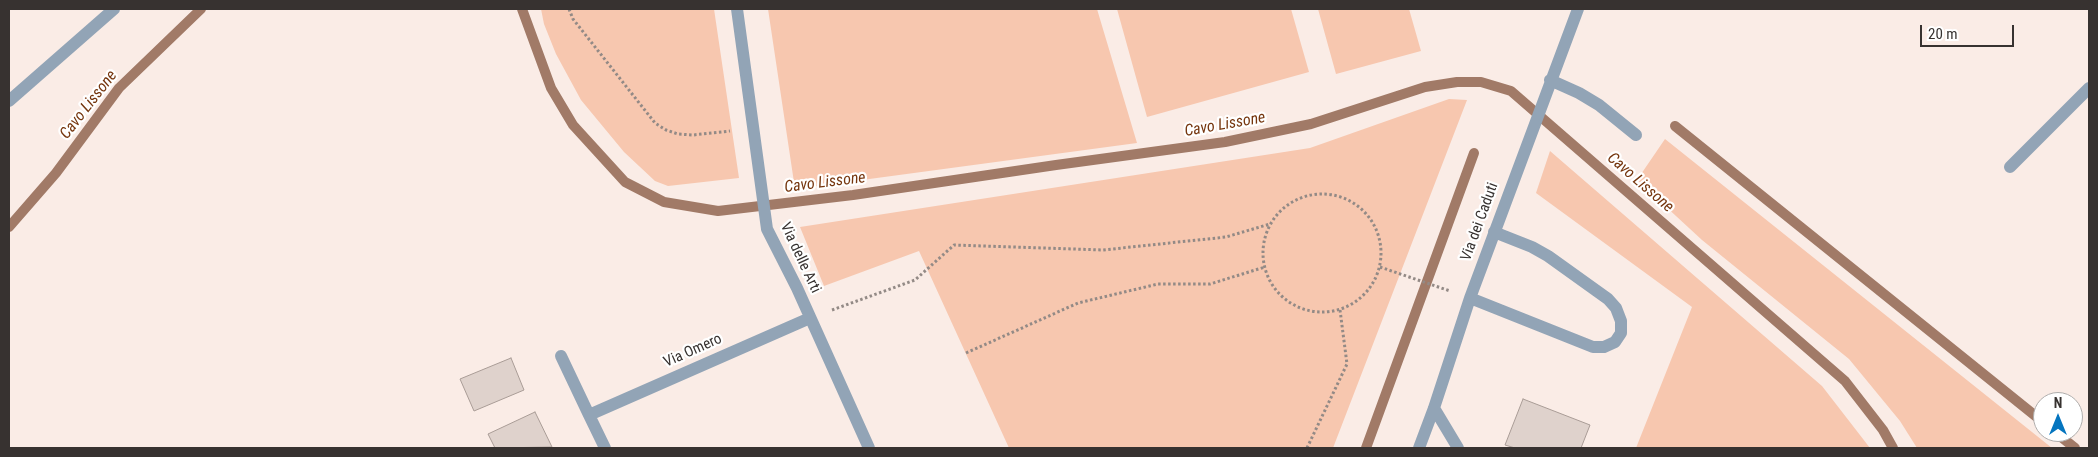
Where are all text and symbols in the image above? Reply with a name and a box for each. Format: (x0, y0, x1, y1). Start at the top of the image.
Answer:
scale bar (1923, 15, 2017, 47)
text: 20 m (1928, 25, 1958, 43)
water label: Cavo Lissone (56, 67, 122, 143)
water label: Cavo Lissone (1183, 108, 1267, 142)
water label: Cavo Lissone (1603, 149, 1677, 217)
water label: Cavo Lissone (783, 168, 867, 198)
street label: Via dei Caduti (1458, 180, 1502, 264)
street label: Via delle Arti (776, 220, 824, 296)
street label: Via Omero (661, 330, 725, 372)
north arrow (2033, 392, 2083, 442)
text: N (2054, 395, 2062, 411)

